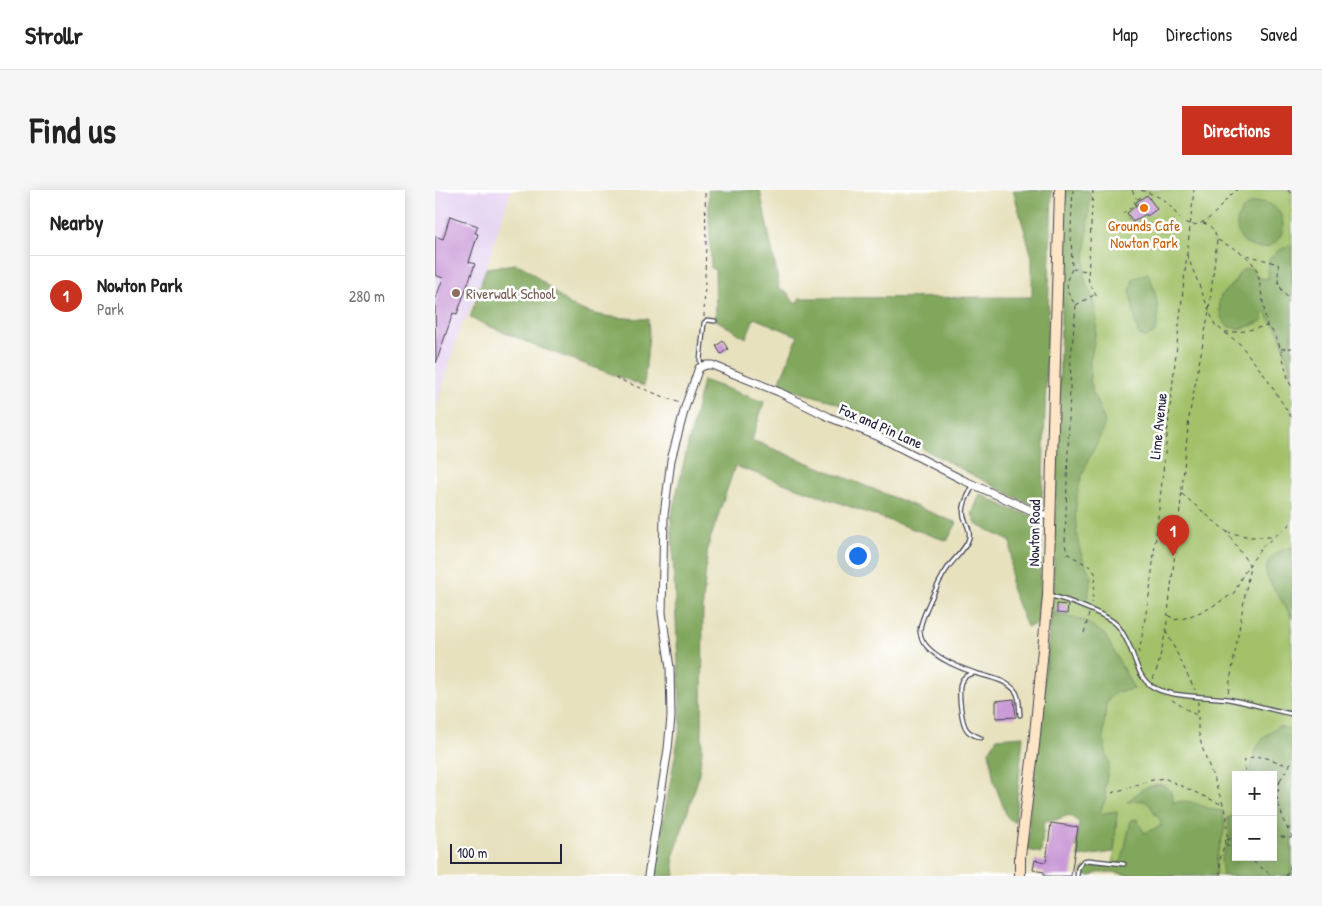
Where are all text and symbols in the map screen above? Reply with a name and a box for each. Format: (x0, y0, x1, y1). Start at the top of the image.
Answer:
text: Strollr (25, 19, 83, 51)
text: Map (1113, 22, 1138, 47)
text: Directions (1166, 22, 1232, 47)
text: Saved (1260, 22, 1297, 47)
button: Directions (1182, 106, 1292, 155)
text: Find us (30, 107, 116, 154)
marker: Grounds Cafe Nowton Park (1138, 202, 1150, 214)
text: Nearby (50, 208, 103, 237)
place label: Grounds Cafe Nowton Park (1108, 215, 1180, 253)
text: Nowton Park (97, 272, 183, 298)
place label: Riverwalk School (466, 283, 556, 304)
text: 1 (63, 285, 69, 307)
text: 280 m (349, 285, 385, 307)
marker: Riverwalk School (450, 287, 462, 299)
text: Park (97, 298, 124, 320)
street label: Lime Avenue (1144, 392, 1172, 460)
street label: Fox and Pin Lane (835, 398, 926, 454)
street label: Nowton Road (1023, 499, 1045, 567)
pin: 1 (1157, 515, 1189, 556)
your location (845, 543, 871, 569)
map controls (1232, 771, 1277, 861)
button: + (1232, 771, 1277, 816)
button: − (1232, 816, 1277, 861)
scale bar (450, 841, 563, 864)
text: 100 m (457, 843, 487, 862)

